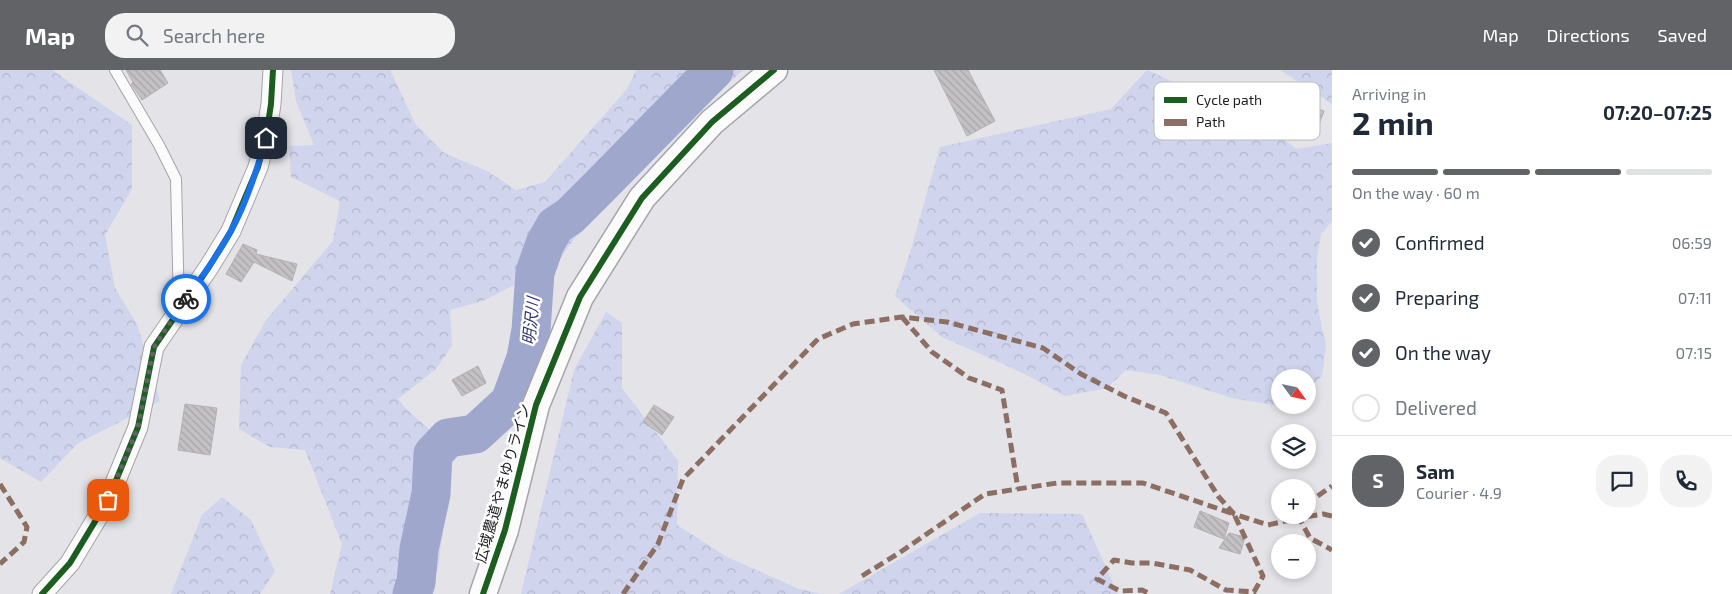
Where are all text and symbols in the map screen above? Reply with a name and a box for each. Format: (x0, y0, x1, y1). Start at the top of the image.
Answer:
search box (105, 13, 455, 58)
text: Map (25, 21, 75, 50)
icon: search (123, 21, 151, 49)
text: Search here (163, 24, 265, 47)
text: Map (1482, 24, 1519, 46)
text: Directions (1547, 24, 1630, 46)
text: Saved (1658, 24, 1707, 46)
legend (1154, 82, 1320, 140)
text: Arriving in (1352, 84, 1426, 103)
text: Cycle path (1196, 91, 1262, 108)
text: 07:20–07:25 (1603, 101, 1712, 124)
text: 2 min (1352, 103, 1434, 141)
text: Path (1196, 113, 1225, 130)
pin (245, 117, 287, 159)
icon: home (252, 124, 280, 152)
text: On the way · 60 m (1352, 183, 1480, 202)
icon: check (1352, 229, 1380, 257)
text: Confirmed (1395, 231, 1485, 254)
text: 06:59 (1672, 233, 1712, 252)
courier (161, 274, 211, 324)
icon: check (1352, 284, 1380, 312)
icon: bike (172, 285, 200, 313)
text: Preparing (1395, 286, 1479, 309)
text: 07:11 (1678, 288, 1712, 307)
water label: 明沢川 (518, 294, 542, 346)
icon: check (1352, 339, 1380, 367)
text: On the way (1395, 341, 1491, 364)
text: 07:15 (1675, 343, 1712, 362)
north arrow (1271, 369, 1316, 414)
map controls (1271, 369, 1316, 579)
text: Delivered (1395, 396, 1477, 419)
street label: 広域農道やまゆりライン (471, 401, 533, 565)
button: layers (1271, 424, 1316, 469)
button: chat (1596, 455, 1648, 507)
button: phone (1660, 455, 1712, 507)
text: Sam (1416, 460, 1455, 483)
text: S (1372, 469, 1384, 492)
pin (87, 479, 129, 521)
button: + (1271, 479, 1316, 524)
text: Courier · 4.9 (1416, 483, 1502, 502)
icon: bag (94, 486, 122, 514)
button: − (1271, 534, 1316, 579)

